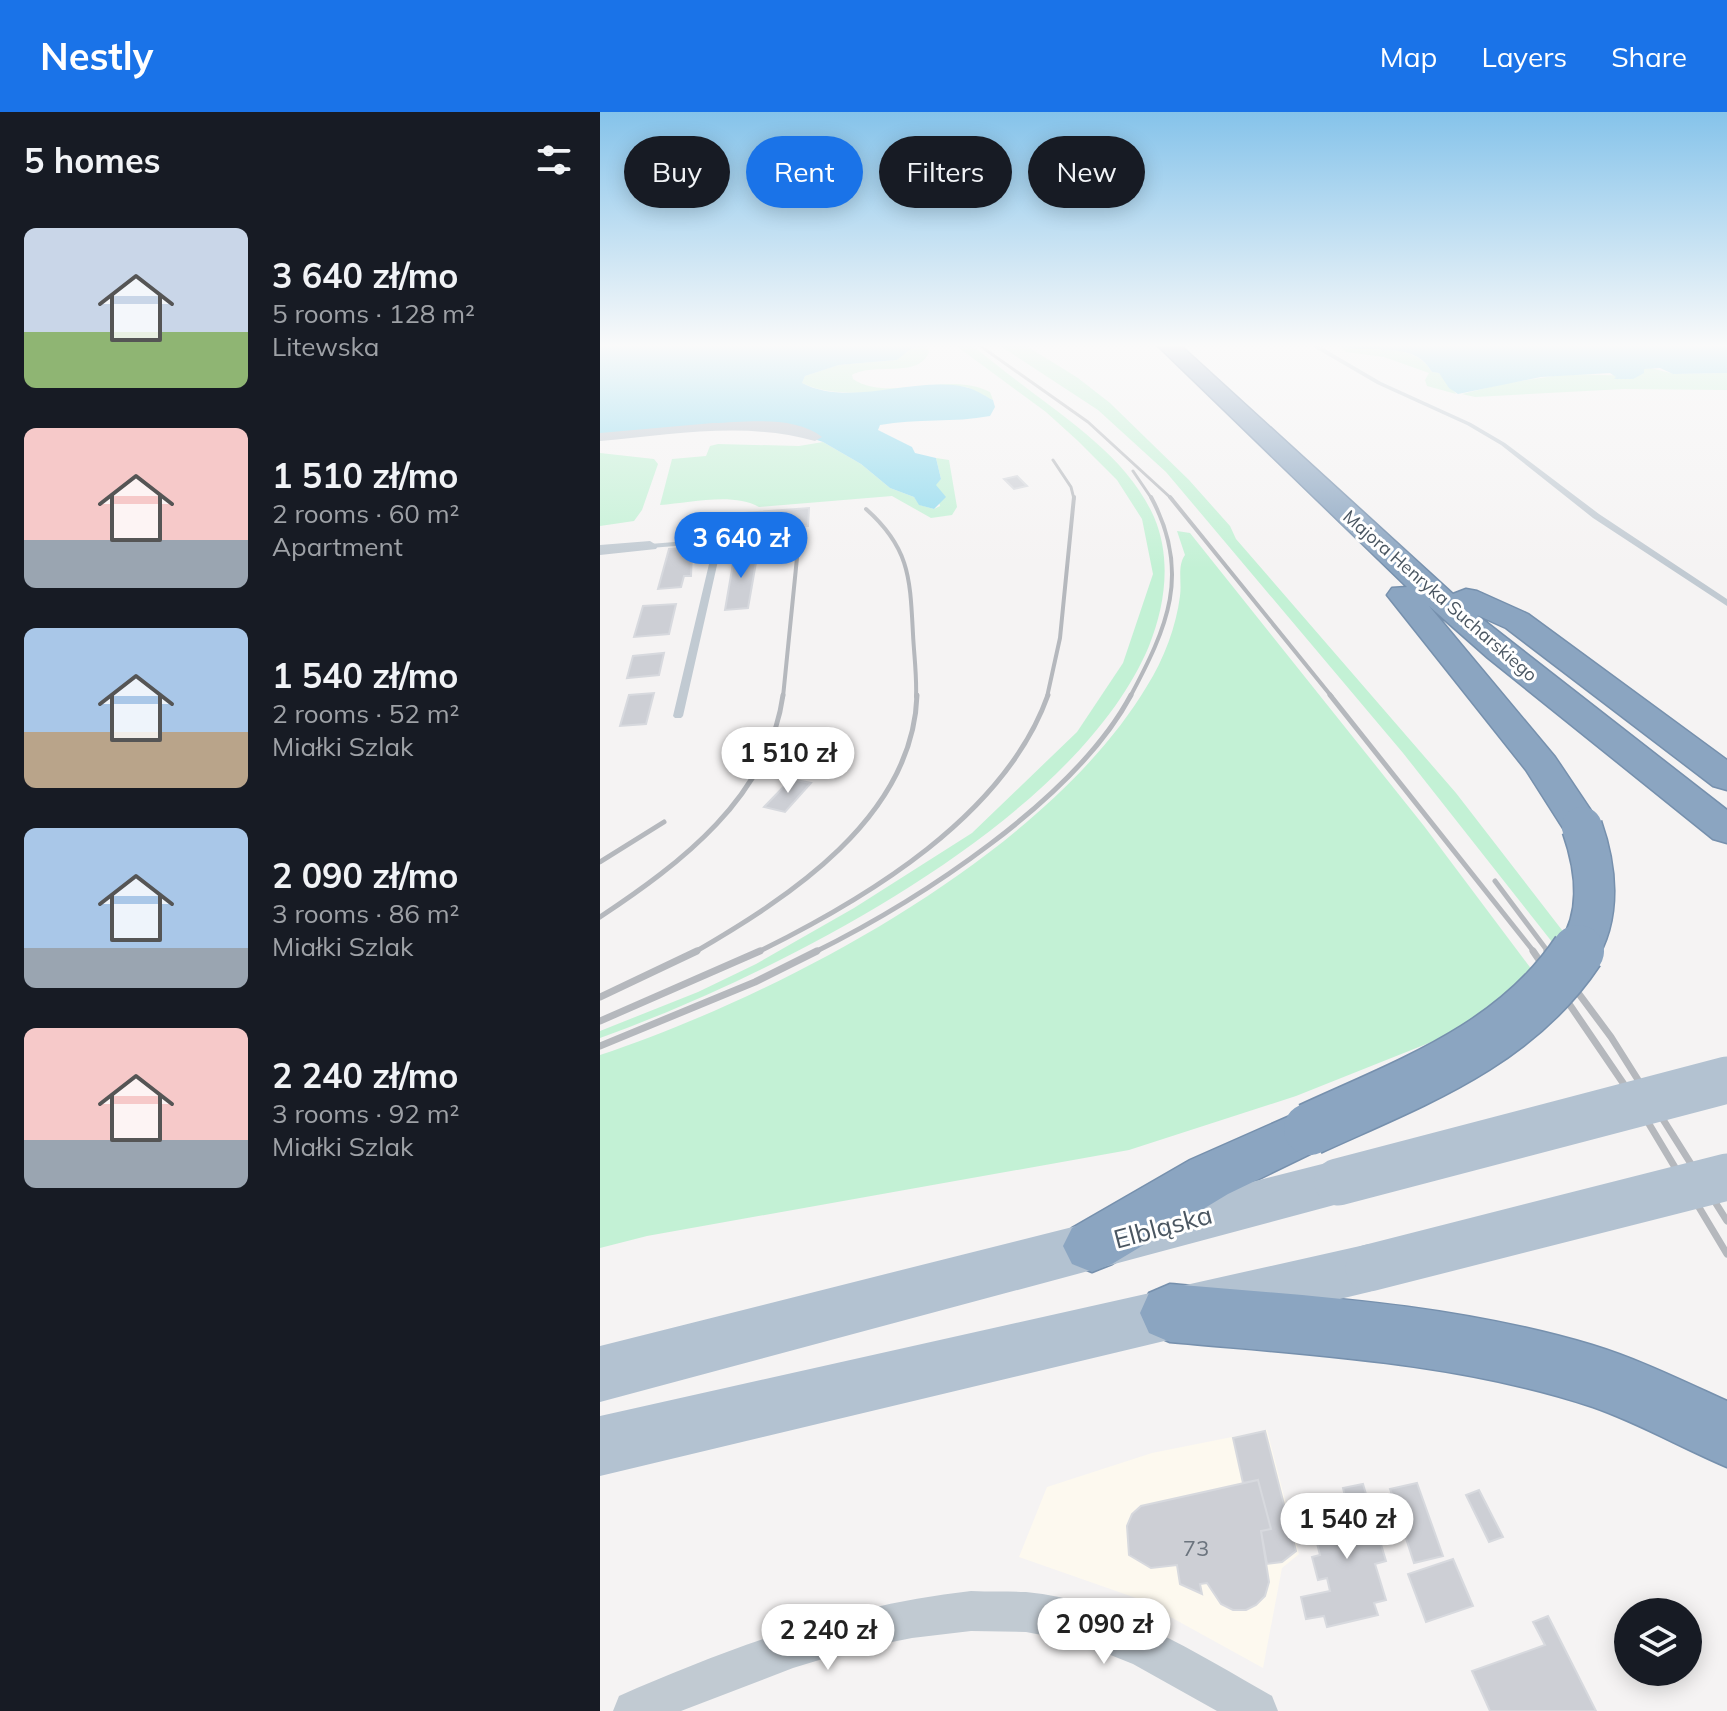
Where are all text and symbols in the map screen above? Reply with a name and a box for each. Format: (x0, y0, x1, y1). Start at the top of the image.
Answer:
text: Nestly (40, 32, 153, 80)
text: Map (1380, 39, 1437, 74)
text: Layers (1481, 39, 1567, 74)
text: Share (1611, 39, 1687, 74)
chip: Buy (624, 136, 730, 208)
chip: Rent (746, 136, 863, 208)
chip: Filters (879, 136, 1012, 208)
chip: New (1028, 136, 1145, 208)
icon: filters (532, 138, 576, 182)
text: 5 homes (24, 139, 161, 182)
text: 3 640 zł/mo (272, 254, 458, 297)
icon: home (88, 260, 184, 356)
text: 5 rooms · 128 m² (272, 297, 475, 330)
text: Litewska (272, 330, 379, 363)
text: 1 510 zł/mo (272, 454, 458, 497)
icon: home (88, 460, 184, 556)
text: 2 rooms · 60 m² (272, 497, 459, 530)
street label: Majora Henryka Sucharskiego (1338, 505, 1542, 686)
pin: 3 640 zł (658, 512, 824, 580)
text: 3 640 zł (692, 521, 790, 554)
text: Apartment (272, 530, 403, 563)
text: 1 540 zł/mo (272, 654, 458, 697)
icon: home (88, 660, 184, 756)
text: 2 rooms · 52 m² (272, 697, 459, 730)
pin: 1 510 zł (705, 727, 871, 795)
text: Miałki Szlak (272, 730, 414, 763)
text: 1 510 zł (739, 736, 837, 769)
text: 2 090 zł/mo (272, 854, 458, 897)
icon: home (88, 860, 184, 956)
text: 3 rooms · 86 m² (272, 897, 459, 930)
text: Miałki Szlak (272, 930, 414, 963)
text: 2 240 zł/mo (272, 1054, 458, 1097)
icon: home (88, 1060, 184, 1156)
text: 3 rooms · 92 m² (272, 1097, 459, 1130)
text: Miałki Szlak (272, 1130, 414, 1163)
street label: Elbląska (1110, 1198, 1216, 1255)
pin: 1 540 zł (1264, 1493, 1430, 1561)
text: 1 540 zł (1298, 1502, 1396, 1535)
house number: 73 (1183, 1534, 1209, 1562)
pin: 2 090 zł (1021, 1598, 1187, 1666)
map controls (1614, 1598, 1702, 1686)
button: layers (1614, 1598, 1702, 1686)
pin: 2 240 zł (745, 1604, 911, 1672)
text: 2 090 zł (1055, 1607, 1153, 1640)
text: 2 240 zł (779, 1613, 877, 1646)

